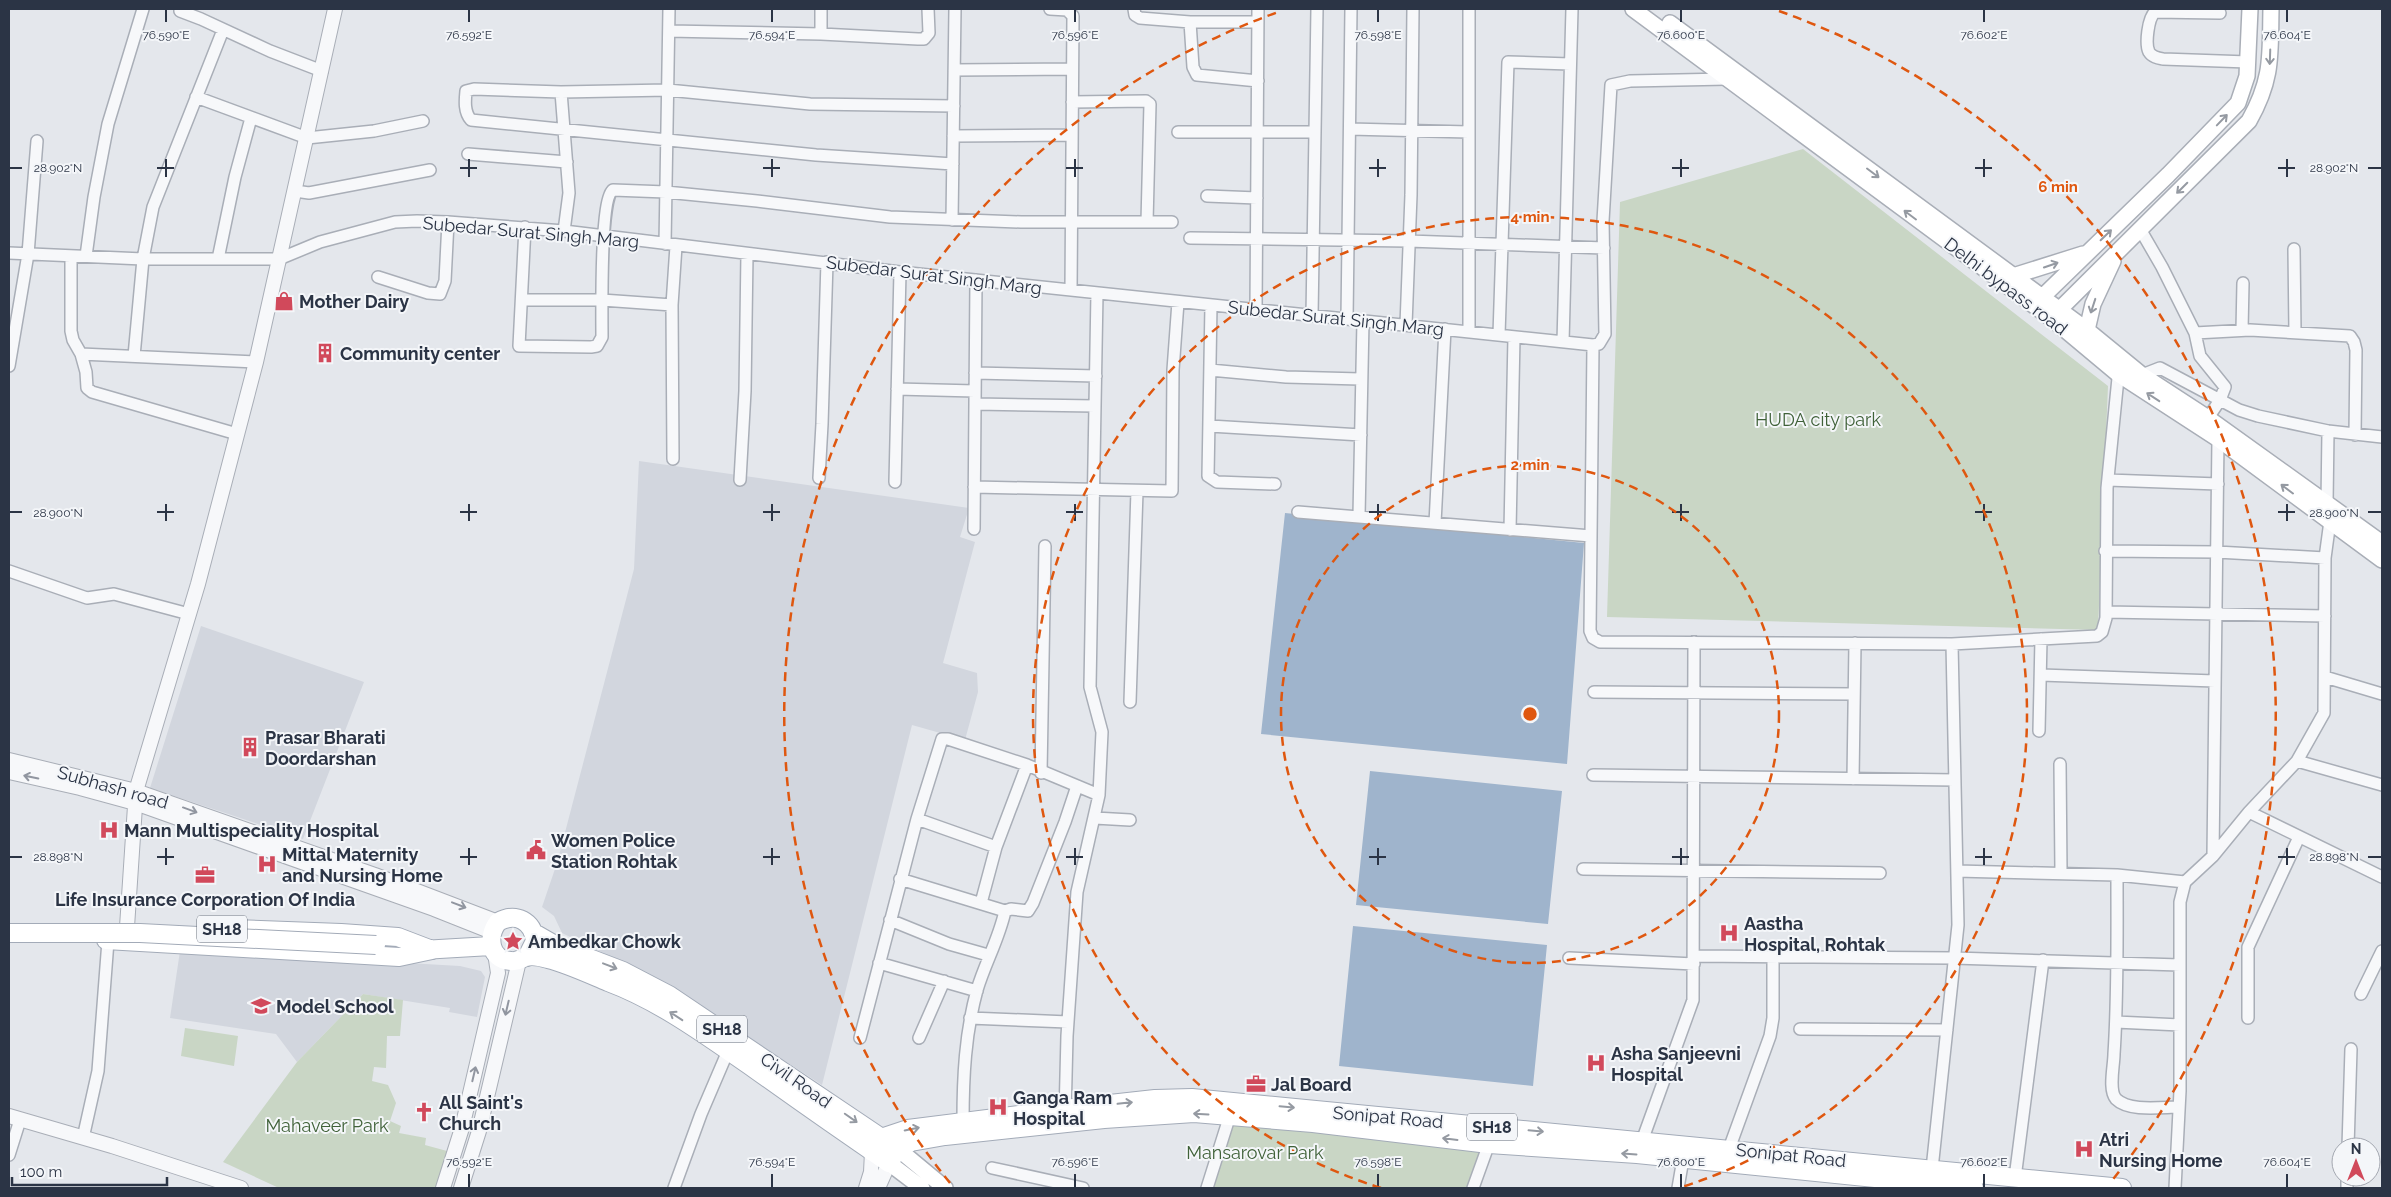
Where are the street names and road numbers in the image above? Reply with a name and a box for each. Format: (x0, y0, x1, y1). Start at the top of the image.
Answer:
street label: Subedar Surat Singh Marg (422, 212, 640, 252)
street label: Delhi bypass road (1940, 233, 2072, 339)
street label: Subedar Surat Singh Marg (825, 251, 1043, 299)
street label: Subedar Surat Singh Marg (1227, 296, 1445, 340)
street label: Subhash road (55, 761, 171, 813)
road number: SH18 (197, 916, 247, 942)
road number: SH18 (697, 1016, 747, 1042)
street label: Civil Road (756, 1048, 836, 1112)
street label: Sonipat Road (1332, 1102, 1444, 1132)
road number: SH18 (1467, 1114, 1517, 1140)
street label: Sonipat Road (1735, 1139, 1847, 1171)

